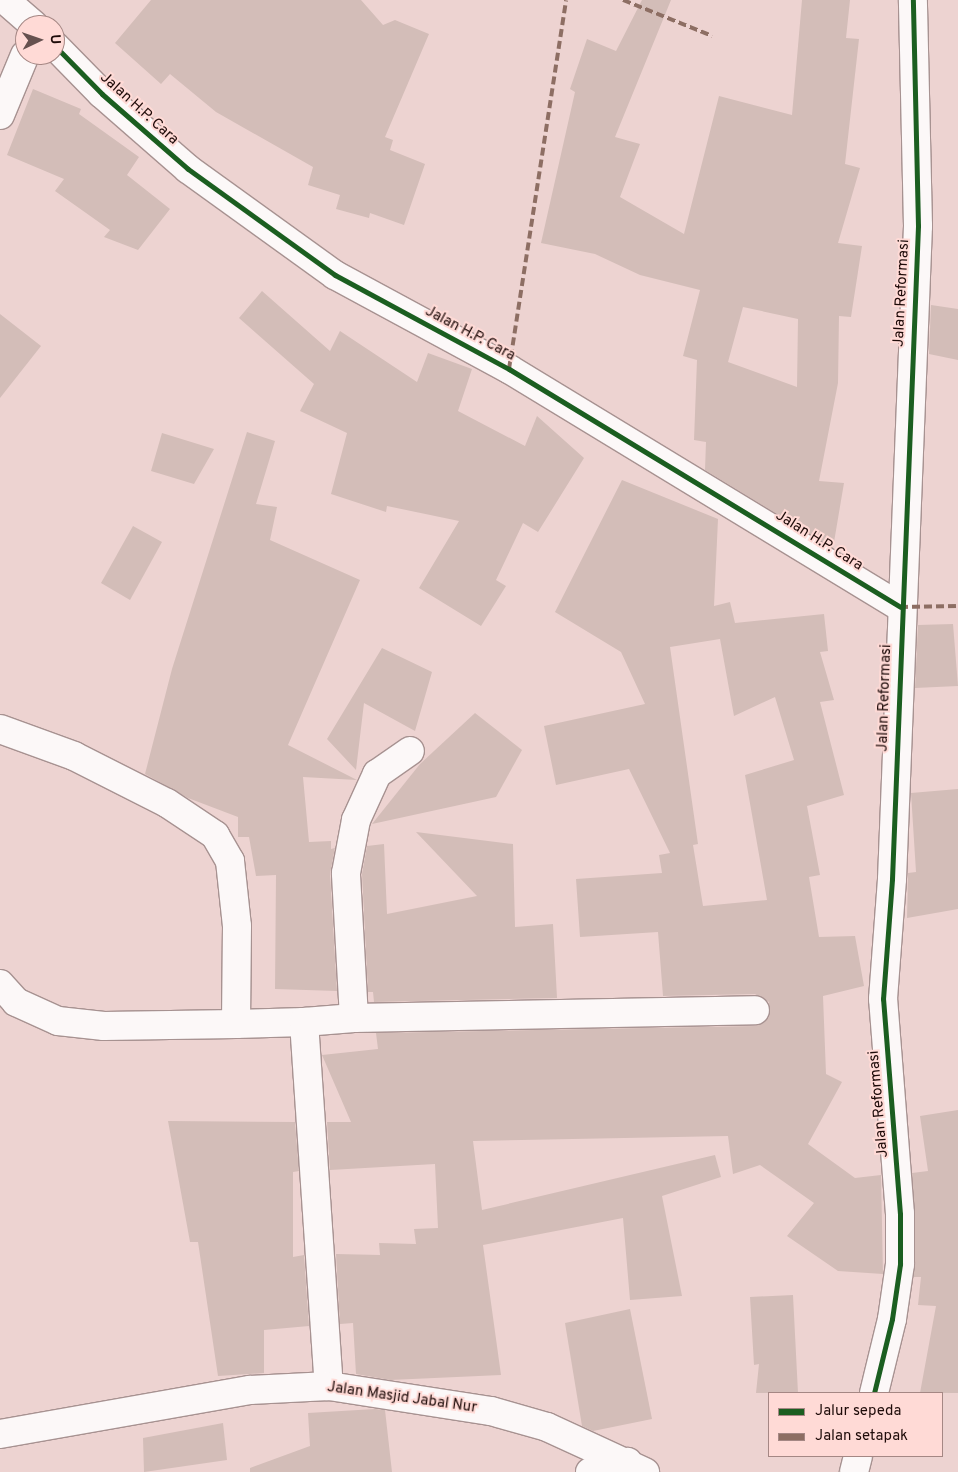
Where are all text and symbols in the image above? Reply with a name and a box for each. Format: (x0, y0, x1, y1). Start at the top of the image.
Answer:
north arrow (15, 15, 65, 65)
text: U (46, 34, 63, 45)
street label: Jalan H.P. Cara (96, 69, 182, 149)
street label: Jalan Reformasi (890, 239, 914, 347)
street label: Jalan H.P. Cara (422, 303, 518, 365)
street label: Jalan H.P. Cara (772, 507, 866, 575)
street label: Jalan Reformasi (874, 644, 896, 752)
street label: Jalan Reformasi (865, 1050, 893, 1158)
street label: Jalan Masjid Jabal Nur (326, 1379, 478, 1417)
legend (768, 1392, 943, 1457)
text: Jalur sepeda (815, 1402, 901, 1421)
text: Jalan setapak (815, 1427, 908, 1446)

